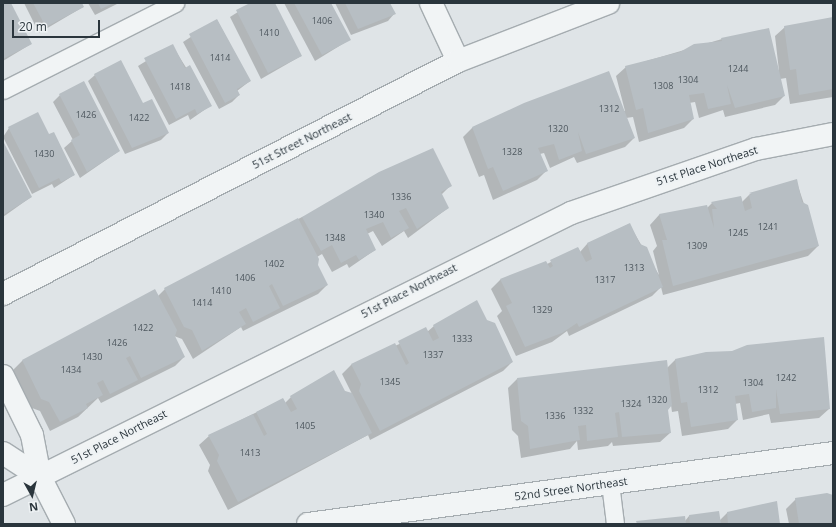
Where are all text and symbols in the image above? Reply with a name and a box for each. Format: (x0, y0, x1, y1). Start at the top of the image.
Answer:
scale bar (14, 12, 102, 38)
house number: 1406 (312, 16, 332, 26)
text: 20 m (19, 18, 47, 35)
house number: 1410 (259, 28, 279, 38)
house number: 1414 (210, 53, 230, 63)
house number: 1244 (728, 64, 748, 74)
house number: 1304 (678, 75, 698, 85)
house number: 1308 (653, 81, 673, 91)
house number: 1418 (170, 82, 190, 92)
house number: 1312 (599, 104, 619, 114)
house number: 1426 (76, 110, 96, 120)
street label: 51st Street Northeast (250, 110, 354, 172)
house number: 1422 (129, 113, 149, 123)
house number: 1320 (548, 124, 568, 134)
street label: 51st Place Northeast (655, 143, 759, 189)
house number: 1328 (502, 147, 522, 157)
house number: 1430 (34, 149, 54, 159)
house number: 1336 (391, 192, 411, 202)
house number: 1340 (364, 210, 384, 220)
house number: 1241 (758, 222, 778, 232)
house number: 1245 (728, 228, 748, 238)
house number: 1348 (325, 233, 345, 243)
house number: 1309 (687, 241, 707, 251)
house number: 1402 (264, 259, 284, 269)
street label: 51st Place Northeast (359, 261, 459, 321)
house number: 1313 (624, 263, 644, 273)
house number: 1406 (235, 273, 255, 283)
house number: 1317 (595, 275, 615, 285)
house number: 1410 (211, 286, 231, 296)
house number: 1414 (192, 298, 212, 308)
house number: 1329 (532, 305, 552, 315)
house number: 1422 (133, 323, 153, 333)
house number: 1333 (452, 334, 472, 344)
house number: 1426 (107, 338, 127, 348)
house number: 1337 (423, 350, 443, 360)
house number: 1430 (82, 352, 102, 362)
house number: 1434 (61, 365, 81, 375)
house number: 1242 (776, 373, 796, 383)
house number: 1345 (380, 377, 400, 387)
house number: 1304 (743, 378, 763, 388)
house number: 1312 (698, 385, 718, 395)
house number: 1320 (647, 395, 667, 405)
house number: 1324 (621, 399, 641, 409)
house number: 1332 (573, 406, 593, 416)
street label: 51st Place Northeast (69, 407, 169, 467)
house number: 1336 (545, 411, 565, 421)
house number: 1405 (295, 421, 315, 431)
house number: 1413 (240, 448, 260, 458)
north arrow (12, 475, 52, 515)
street label: 52nd Street Northeast (514, 475, 628, 503)
text: N (28, 499, 39, 515)

